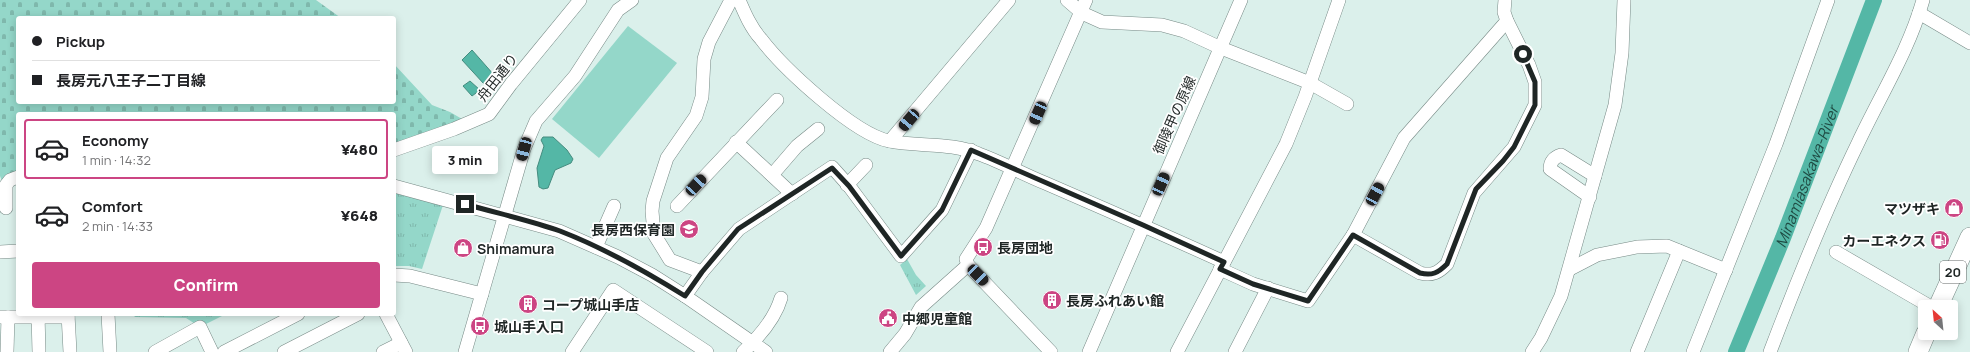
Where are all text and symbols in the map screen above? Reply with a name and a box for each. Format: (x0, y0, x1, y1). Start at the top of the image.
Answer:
text: Pickup (56, 31, 105, 52)
route start (1514, 45, 1532, 63)
street label: 舟田通り (472, 49, 522, 105)
text: 長房元八王子二丁目線 (56, 70, 206, 91)
street label: 御陵甲の原線 (1148, 73, 1200, 157)
car (1028, 100, 1048, 126)
water label: Minamiasakawa-River (1770, 100, 1844, 251)
car (897, 107, 921, 133)
text: Economy (82, 130, 149, 151)
icon: car (34, 131, 70, 167)
car (515, 136, 533, 162)
text: ¥480 (341, 139, 378, 160)
callout: 3 min (432, 146, 498, 174)
text: 1 min · 14:32 (82, 151, 151, 169)
text: 3 min (448, 151, 482, 169)
car (1151, 171, 1171, 197)
car (683, 172, 709, 198)
car (1364, 181, 1386, 207)
route end (456, 195, 474, 213)
text: Comfort (82, 196, 143, 217)
icon: car (34, 197, 70, 233)
shop icon: マツザキ (1943, 197, 1965, 219)
place label: マツザキ (1884, 199, 1940, 218)
text: ¥648 (341, 205, 378, 226)
text: 2 min · 14:33 (82, 217, 153, 235)
school or university icon: 長房西保育園 (678, 218, 700, 240)
place label: 長房西保育園 (591, 220, 675, 239)
fuel station icon: カーエネクス (1929, 229, 1951, 251)
place label: カーエネクス (1842, 231, 1926, 250)
bus stop icon: 長房団地 (972, 236, 994, 258)
shop icon: Shimamura (452, 237, 474, 259)
place label: 長房団地 (997, 238, 1053, 257)
place label: Shimamura (477, 239, 554, 258)
road number: 20 (1940, 261, 1966, 283)
button: Confirm (32, 262, 380, 308)
car (965, 262, 991, 288)
building icon: 長房ふれあい館 (1041, 289, 1063, 311)
place label: 長房ふれあい館 (1066, 291, 1164, 310)
building icon: コープ城山手店 (517, 293, 539, 315)
place label: コープ城山手店 (542, 295, 639, 314)
north arrow (1918, 300, 1958, 340)
map controls (1918, 300, 1958, 340)
public building icon: 中郷児童館 (877, 307, 899, 329)
place label: 中郷児童館 (902, 309, 972, 328)
bus stop icon: 城山手入口 (469, 315, 491, 337)
place label: 城山手入口 (494, 317, 564, 336)

